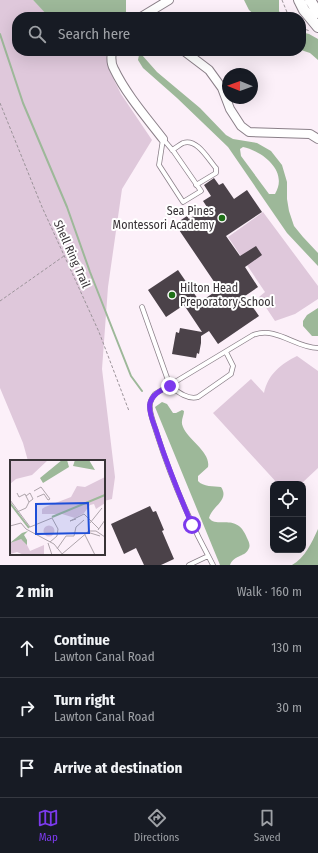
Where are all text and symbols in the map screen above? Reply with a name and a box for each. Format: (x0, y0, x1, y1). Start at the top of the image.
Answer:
search box (12, 12, 306, 56)
icon: search (26, 23, 48, 45)
text: Search here (58, 25, 130, 43)
north arrow (222, 68, 258, 104)
place label: Sea Pines Montessori Academy (113, 204, 215, 232)
marker: Sea Pines Montessori Academy (217, 213, 227, 223)
street label: Shell Ring Trail (51, 218, 93, 290)
place label: Hilton Head Preporatory School (180, 281, 274, 309)
marker: Hilton Head Preporatory School (167, 290, 177, 300)
route end (161, 377, 179, 395)
inset map (10, 460, 105, 555)
map controls (270, 481, 306, 553)
button: locate (270, 481, 306, 517)
route start (183, 516, 201, 534)
button: layers (270, 517, 306, 553)
text: 2 min (16, 581, 54, 602)
text: Walk · 160 m (237, 584, 302, 599)
text: Continue (54, 631, 110, 649)
icon: ahead (16, 637, 38, 659)
text: 130 m (271, 640, 302, 655)
text: Lawton Canal Road (54, 649, 155, 664)
text: Turn right (54, 691, 115, 709)
icon: right (16, 697, 38, 719)
text: 30 m (276, 700, 302, 715)
text: Lawton Canal Road (54, 709, 155, 724)
icon: arrive (16, 757, 38, 779)
text: Arrive at destination (54, 759, 182, 777)
tab: Map (37, 807, 59, 844)
tab: Directions (134, 807, 179, 844)
tab: Saved (254, 807, 281, 844)

